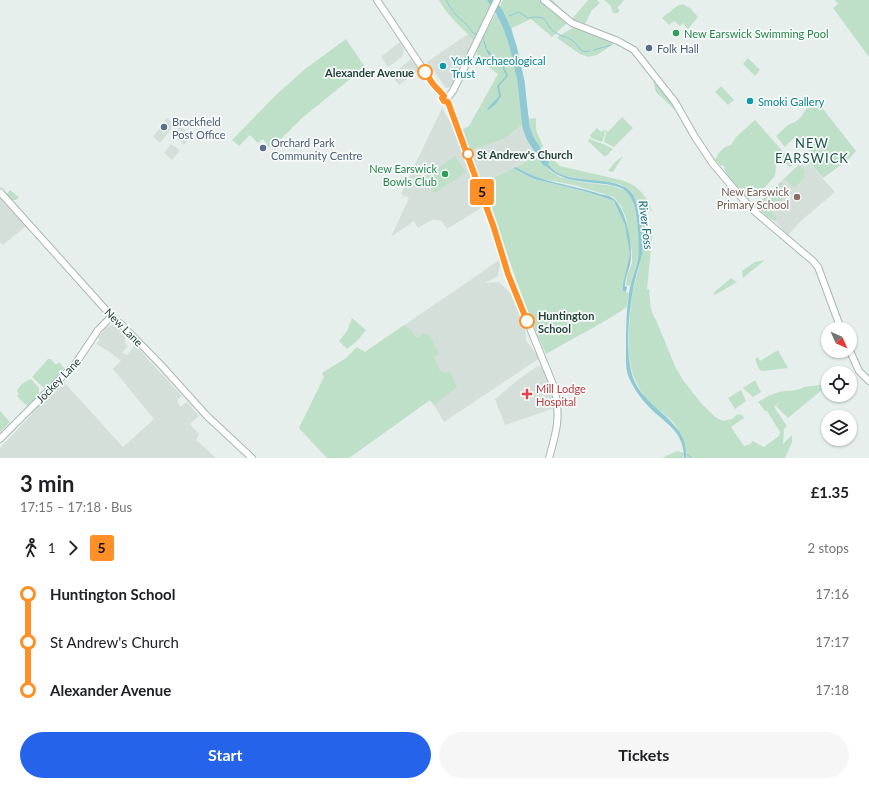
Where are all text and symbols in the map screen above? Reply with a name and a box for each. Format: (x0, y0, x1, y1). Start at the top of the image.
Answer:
place label: New Earswick Swimming Pool (684, 27, 829, 40)
marker: New Earswick Swimming Pool (671, 28, 681, 38)
place label: Folk Hall (657, 42, 699, 55)
marker: Folk Hall (644, 43, 654, 53)
place label: York Archaeological Trust (451, 54, 546, 80)
marker: York Archaeological Trust (438, 61, 448, 71)
marker: Alexander Avenue (417, 64, 433, 80)
place label: Alexander Avenue (324, 66, 414, 79)
place label: Smoki Gallery (758, 95, 825, 108)
marker: Smoki Gallery (745, 96, 755, 106)
place label: Brockfield Post Office (172, 115, 226, 141)
marker: Brockfield Post Office (159, 122, 169, 132)
district label: NEW EARSWICK (775, 135, 849, 166)
place label: Orchard Park Community Centre (271, 136, 362, 162)
marker: Orchard Park Community Centre (258, 143, 268, 153)
marker: St Andrew's Church (462, 148, 474, 160)
place label: St Andrew's Church (477, 148, 573, 161)
place label: New Earswick Bowls Club (369, 162, 437, 188)
marker: New Earswick Bowls Club (440, 169, 450, 179)
line badge: 5 (469, 179, 495, 205)
text: 5 (478, 183, 486, 200)
place label: New Earswick Primary School (717, 185, 789, 211)
marker: New Earswick Primary School (792, 192, 802, 202)
water label: River Foss (636, 200, 656, 251)
street label: New Lane (102, 305, 146, 349)
place label: Huntington School (538, 309, 594, 335)
marker: Huntington School (519, 313, 535, 329)
north arrow (821, 322, 857, 358)
map controls (821, 322, 857, 446)
street label: Jockey Lane (33, 354, 83, 405)
button: locate (821, 366, 857, 402)
place label: Mill Lodge Hospital (536, 382, 586, 408)
marker: Mill Lodge Hospital (521, 388, 533, 400)
button: layers (821, 410, 857, 446)
text: 3 min (20, 470, 75, 497)
text: £1.35 (811, 483, 849, 501)
text: 17:15 – 17:18 · Bus (20, 499, 132, 515)
icon: walk (20, 537, 42, 559)
icon: forward (62, 537, 84, 559)
text: 5 (98, 539, 106, 556)
text: 1 (48, 540, 56, 556)
text: 2 stops (808, 540, 849, 556)
text: Huntington School (50, 585, 175, 603)
text: 17:16 (816, 586, 849, 602)
text: St Andrew's Church (50, 633, 179, 651)
text: 17:17 (816, 634, 849, 650)
text: Alexander Avenue (50, 681, 171, 699)
text: 17:18 (816, 682, 849, 698)
button: Start (20, 732, 431, 778)
button: Tickets (439, 732, 849, 778)

